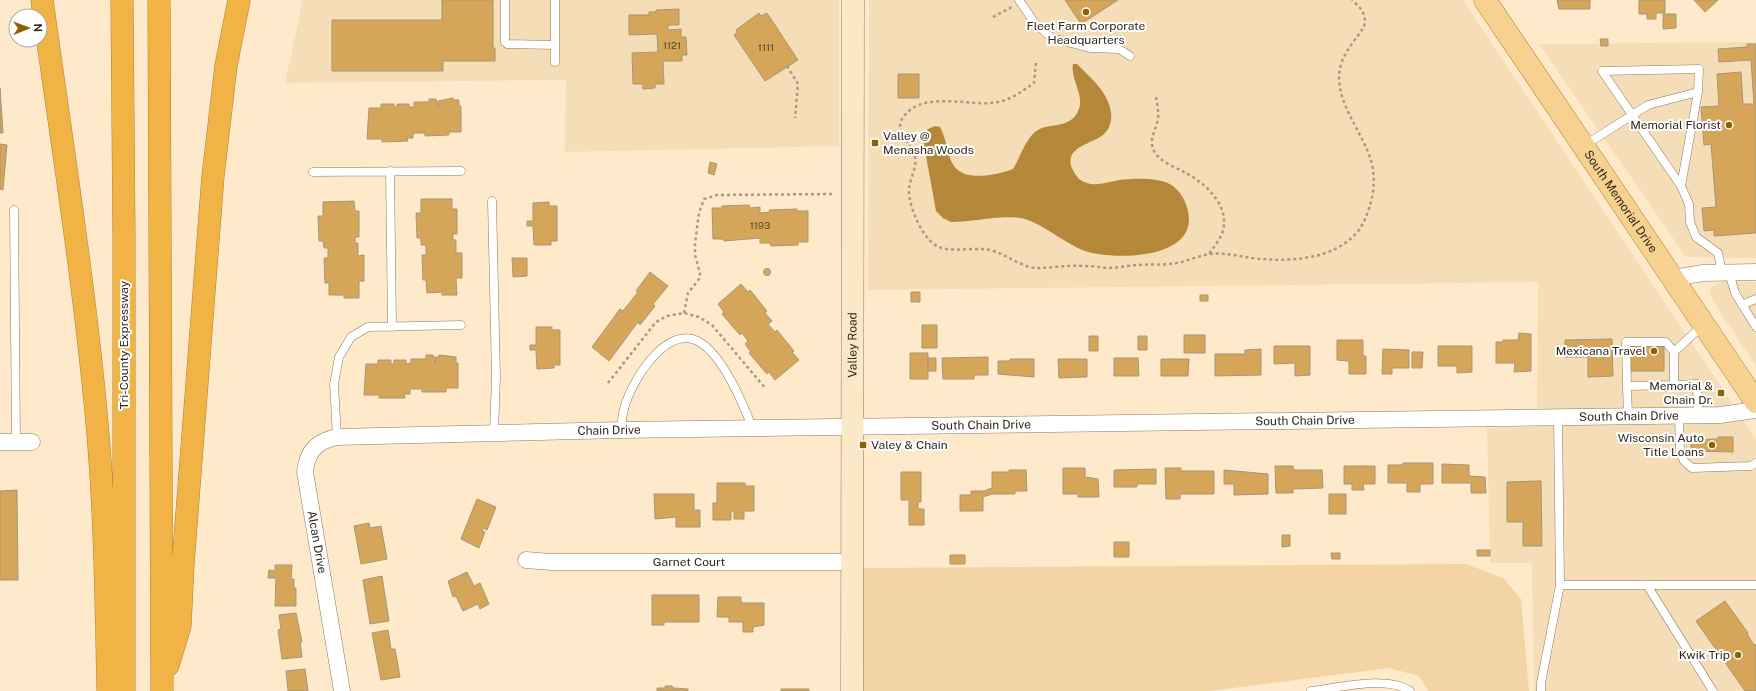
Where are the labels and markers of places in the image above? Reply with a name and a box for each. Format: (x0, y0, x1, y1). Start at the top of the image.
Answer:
marker: Fleet Farm Corporate Headquarters (1081, 7, 1091, 17)
place label: Fleet Farm Corporate Headquarters (1027, 19, 1146, 47)
place label: Memorial Florist (1630, 118, 1721, 132)
marker: Memorial Florist (1724, 120, 1734, 130)
place label: Valley @ Menasha Woods (883, 129, 974, 157)
marker: Valley @ Menasha Woods (870, 138, 880, 148)
place label: Mexicana Travel (1556, 344, 1646, 358)
marker: Mexicana Travel (1649, 346, 1659, 356)
place label: Memorial & Chain Dr. (1649, 379, 1713, 407)
marker: Memorial & Chain Dr. (1716, 388, 1726, 398)
place label: Wisconsin Auto Title Loans (1618, 431, 1704, 459)
place label: Valey & Chain (871, 438, 948, 452)
marker: Valey & Chain (858, 440, 868, 450)
marker: Wisconsin Auto Title Loans (1707, 440, 1717, 450)
place label: Kwik Trip (1679, 648, 1730, 662)
marker: Kwik Trip (1733, 650, 1743, 660)

